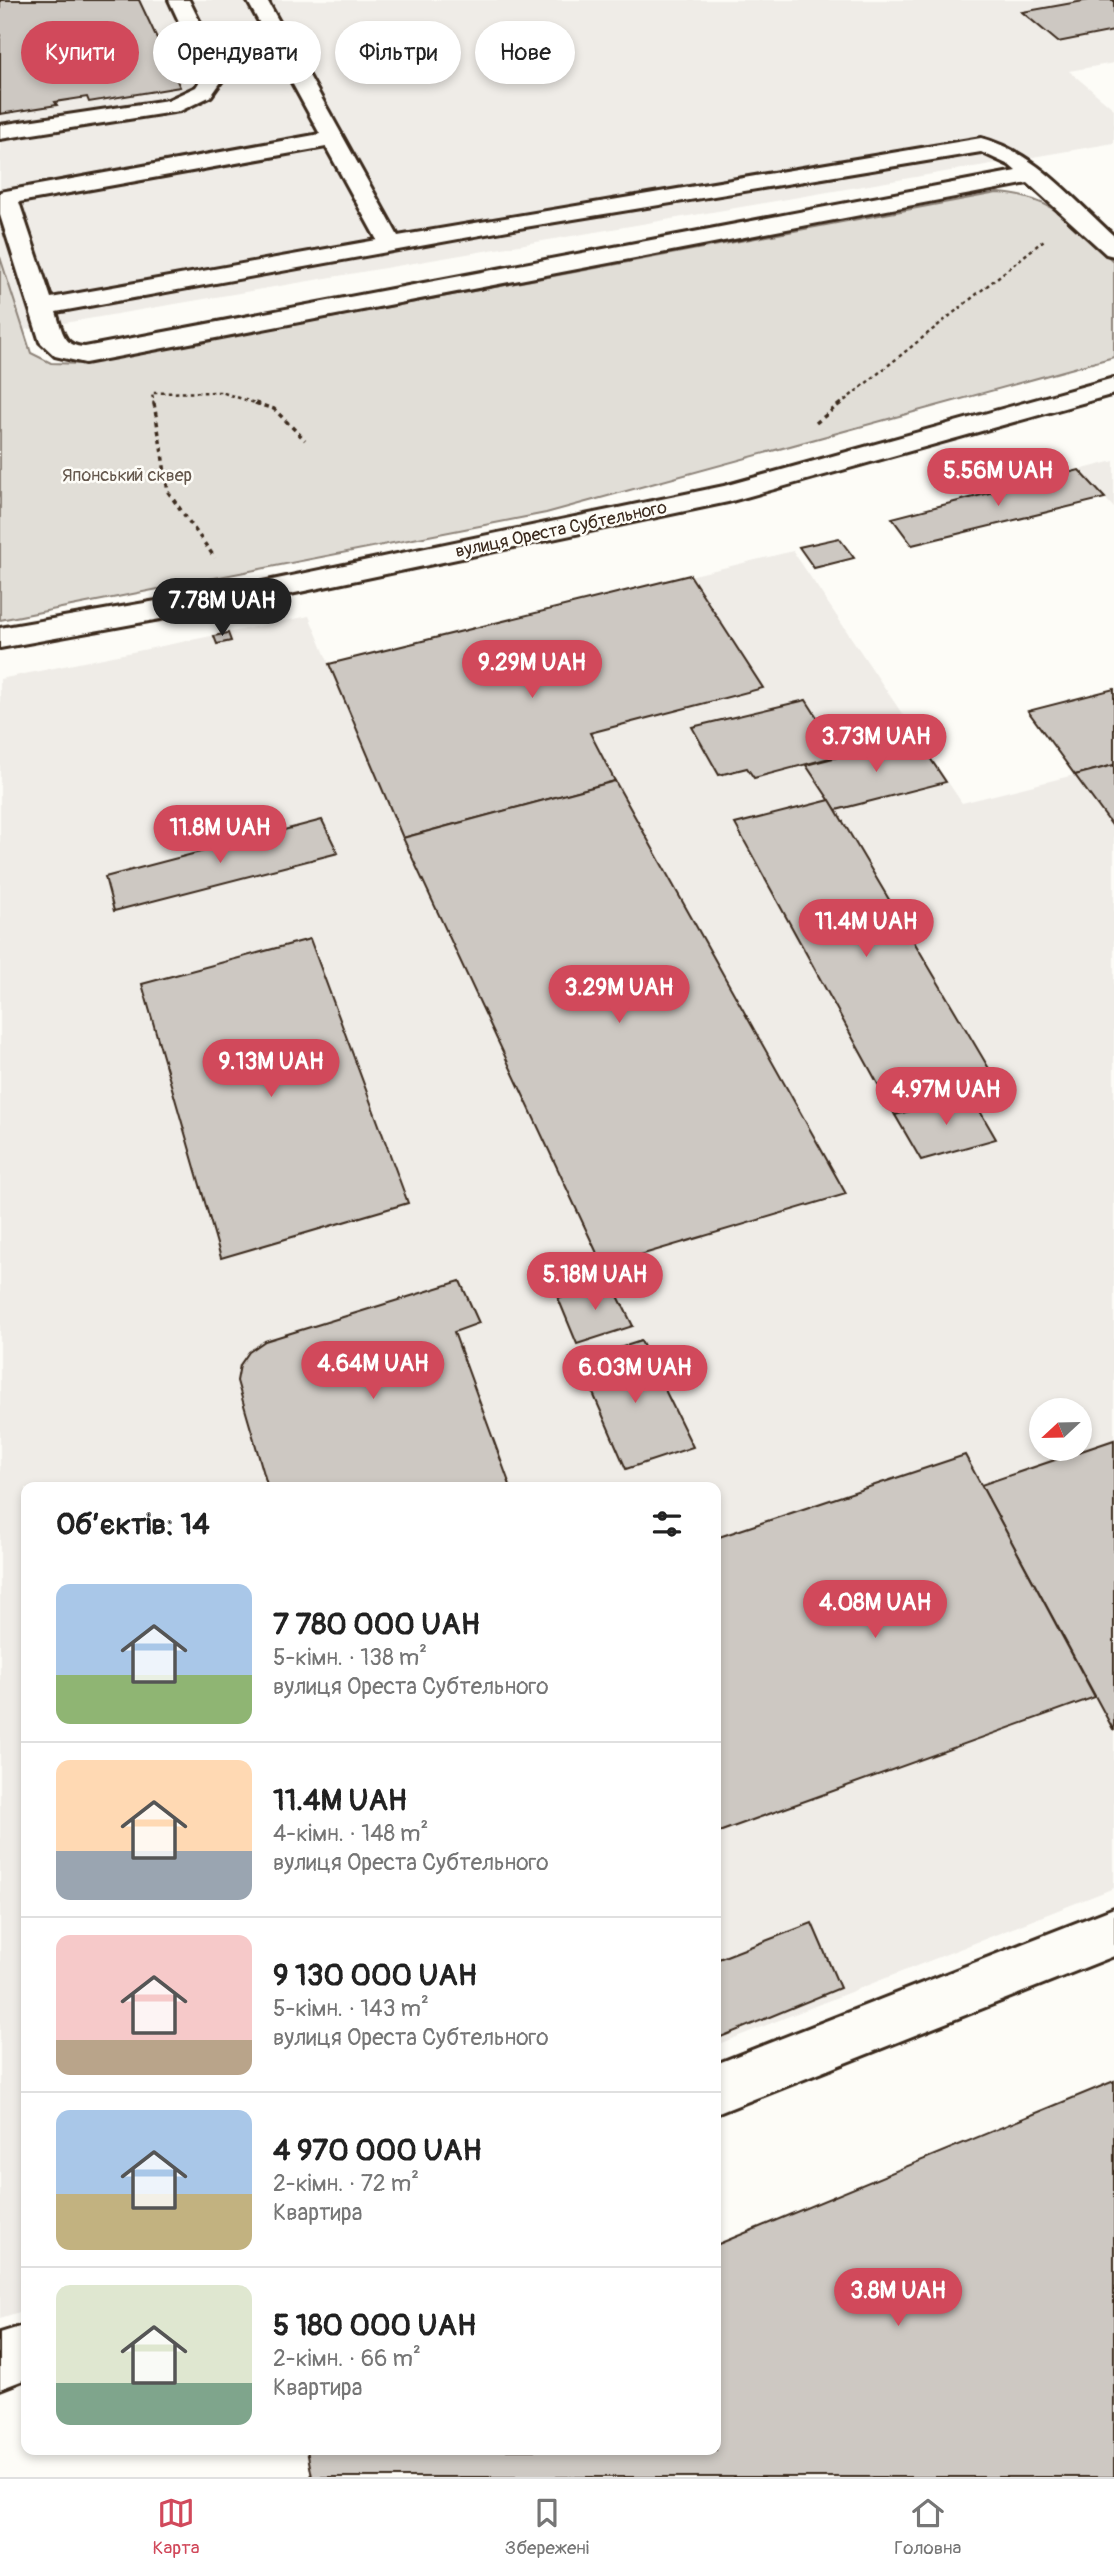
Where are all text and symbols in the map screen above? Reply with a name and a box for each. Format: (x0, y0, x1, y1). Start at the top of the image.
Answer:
chip: Купити (21, 21, 139, 84)
chip: Орендувати (153, 21, 321, 84)
chip: Фільтри (335, 21, 461, 84)
chip: Нове (475, 21, 575, 84)
pin: 5.56M UAH (918, 448, 1078, 508)
text: 5.56M UAH (943, 456, 1053, 485)
park label: Японський сквер (62, 464, 192, 487)
street label: вулиця Ореста Субтельного (453, 496, 669, 563)
pin: 7.78M UAH (142, 578, 302, 638)
text: 7.78M UAH (168, 586, 276, 615)
pin: 9.29M UAH (452, 640, 612, 700)
text: 9.29M UAH (478, 648, 586, 677)
pin: 3.73M UAH (796, 714, 956, 774)
text: 3.73M UAH (821, 722, 931, 751)
pin: 11.8M UAH (140, 806, 300, 865)
text: 11.8M UAH (170, 813, 270, 842)
pin: 11.4M UAH (786, 900, 946, 959)
text: 11.4M UAH (815, 907, 917, 936)
pin: 3.29M UAH (539, 965, 699, 1025)
text: 3.29M UAH (565, 973, 673, 1002)
pin: 9.13M UAH (191, 1040, 351, 1099)
text: 9.13M UAH (219, 1047, 323, 1076)
pin: 4.97M UAH (866, 1068, 1026, 1127)
text: 4.97M UAH (892, 1075, 1000, 1104)
pin: 5.18M UAH (515, 1252, 675, 1312)
text: 5.18M UAH (543, 1260, 647, 1289)
pin: 4.64M UAH (293, 1342, 453, 1401)
pin: 6.03M UAH (555, 1346, 715, 1405)
text: 4.64M UAH (317, 1349, 429, 1378)
text: 6.03M UAH (578, 1353, 692, 1382)
north arrow (1029, 1398, 1092, 1461)
map controls (1029, 1398, 1092, 1461)
icon: filters (648, 1505, 686, 1543)
text: Об’єктів: 14 (56, 1506, 210, 1543)
pin: 4.08M UAH (795, 1580, 955, 1640)
text: 4.08M UAH (819, 1588, 931, 1617)
text: 7 780 000 UAH (273, 1606, 480, 1643)
icon: home (112, 1612, 196, 1696)
text: 5-кімн. · 138 m² (273, 1643, 427, 1672)
text: вулиця Ореста Субтельного (273, 1672, 549, 1701)
text: 11.4M UAH (273, 1782, 407, 1819)
icon: home (112, 1788, 196, 1872)
text: 4-кімн. · 148 m² (273, 1819, 428, 1848)
text: вулиця Ореста Субтельного (273, 1848, 549, 1877)
text: 9 130 000 UAH (273, 1957, 477, 1994)
icon: home (112, 1963, 196, 2047)
text: 5-кімн. · 143 m² (273, 1994, 429, 2023)
text: вулиця Ореста Субтельного (273, 2023, 549, 2052)
text: 4 970 000 UAH (273, 2132, 482, 2169)
icon: home (112, 2138, 196, 2222)
text: 2-кімн. · 72 m² (273, 2169, 419, 2198)
text: Квартира (273, 2198, 362, 2227)
pin: 3.8M UAH (826, 2268, 970, 2328)
text: 3.8M UAH (850, 2276, 946, 2305)
text: 5 180 000 UAH (273, 2307, 476, 2344)
icon: home (112, 2313, 196, 2397)
text: 2-кімн. · 66 m² (273, 2344, 421, 2373)
text: Квартира (273, 2373, 362, 2402)
tab: Карта (153, 2494, 200, 2560)
tab: Збережені (505, 2494, 589, 2560)
tab: Головна (894, 2494, 961, 2560)

